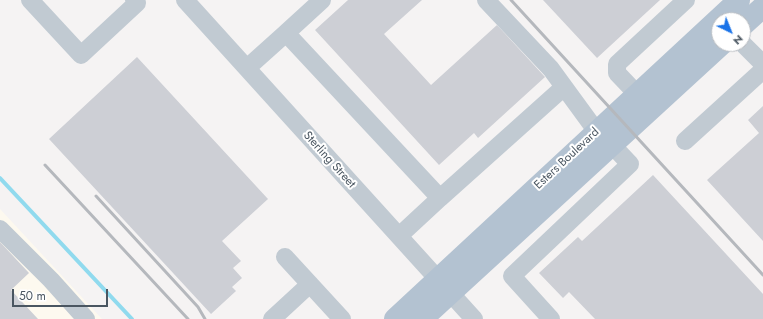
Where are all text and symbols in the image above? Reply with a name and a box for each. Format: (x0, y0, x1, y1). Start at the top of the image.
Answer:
north arrow (711, 12, 751, 52)
text: N (730, 31, 747, 49)
street label: Esters Boulevard (532, 125, 602, 193)
street label: Sterling Street (300, 129, 358, 191)
scale bar (14, 281, 110, 307)
text: 50 m (19, 287, 46, 305)

